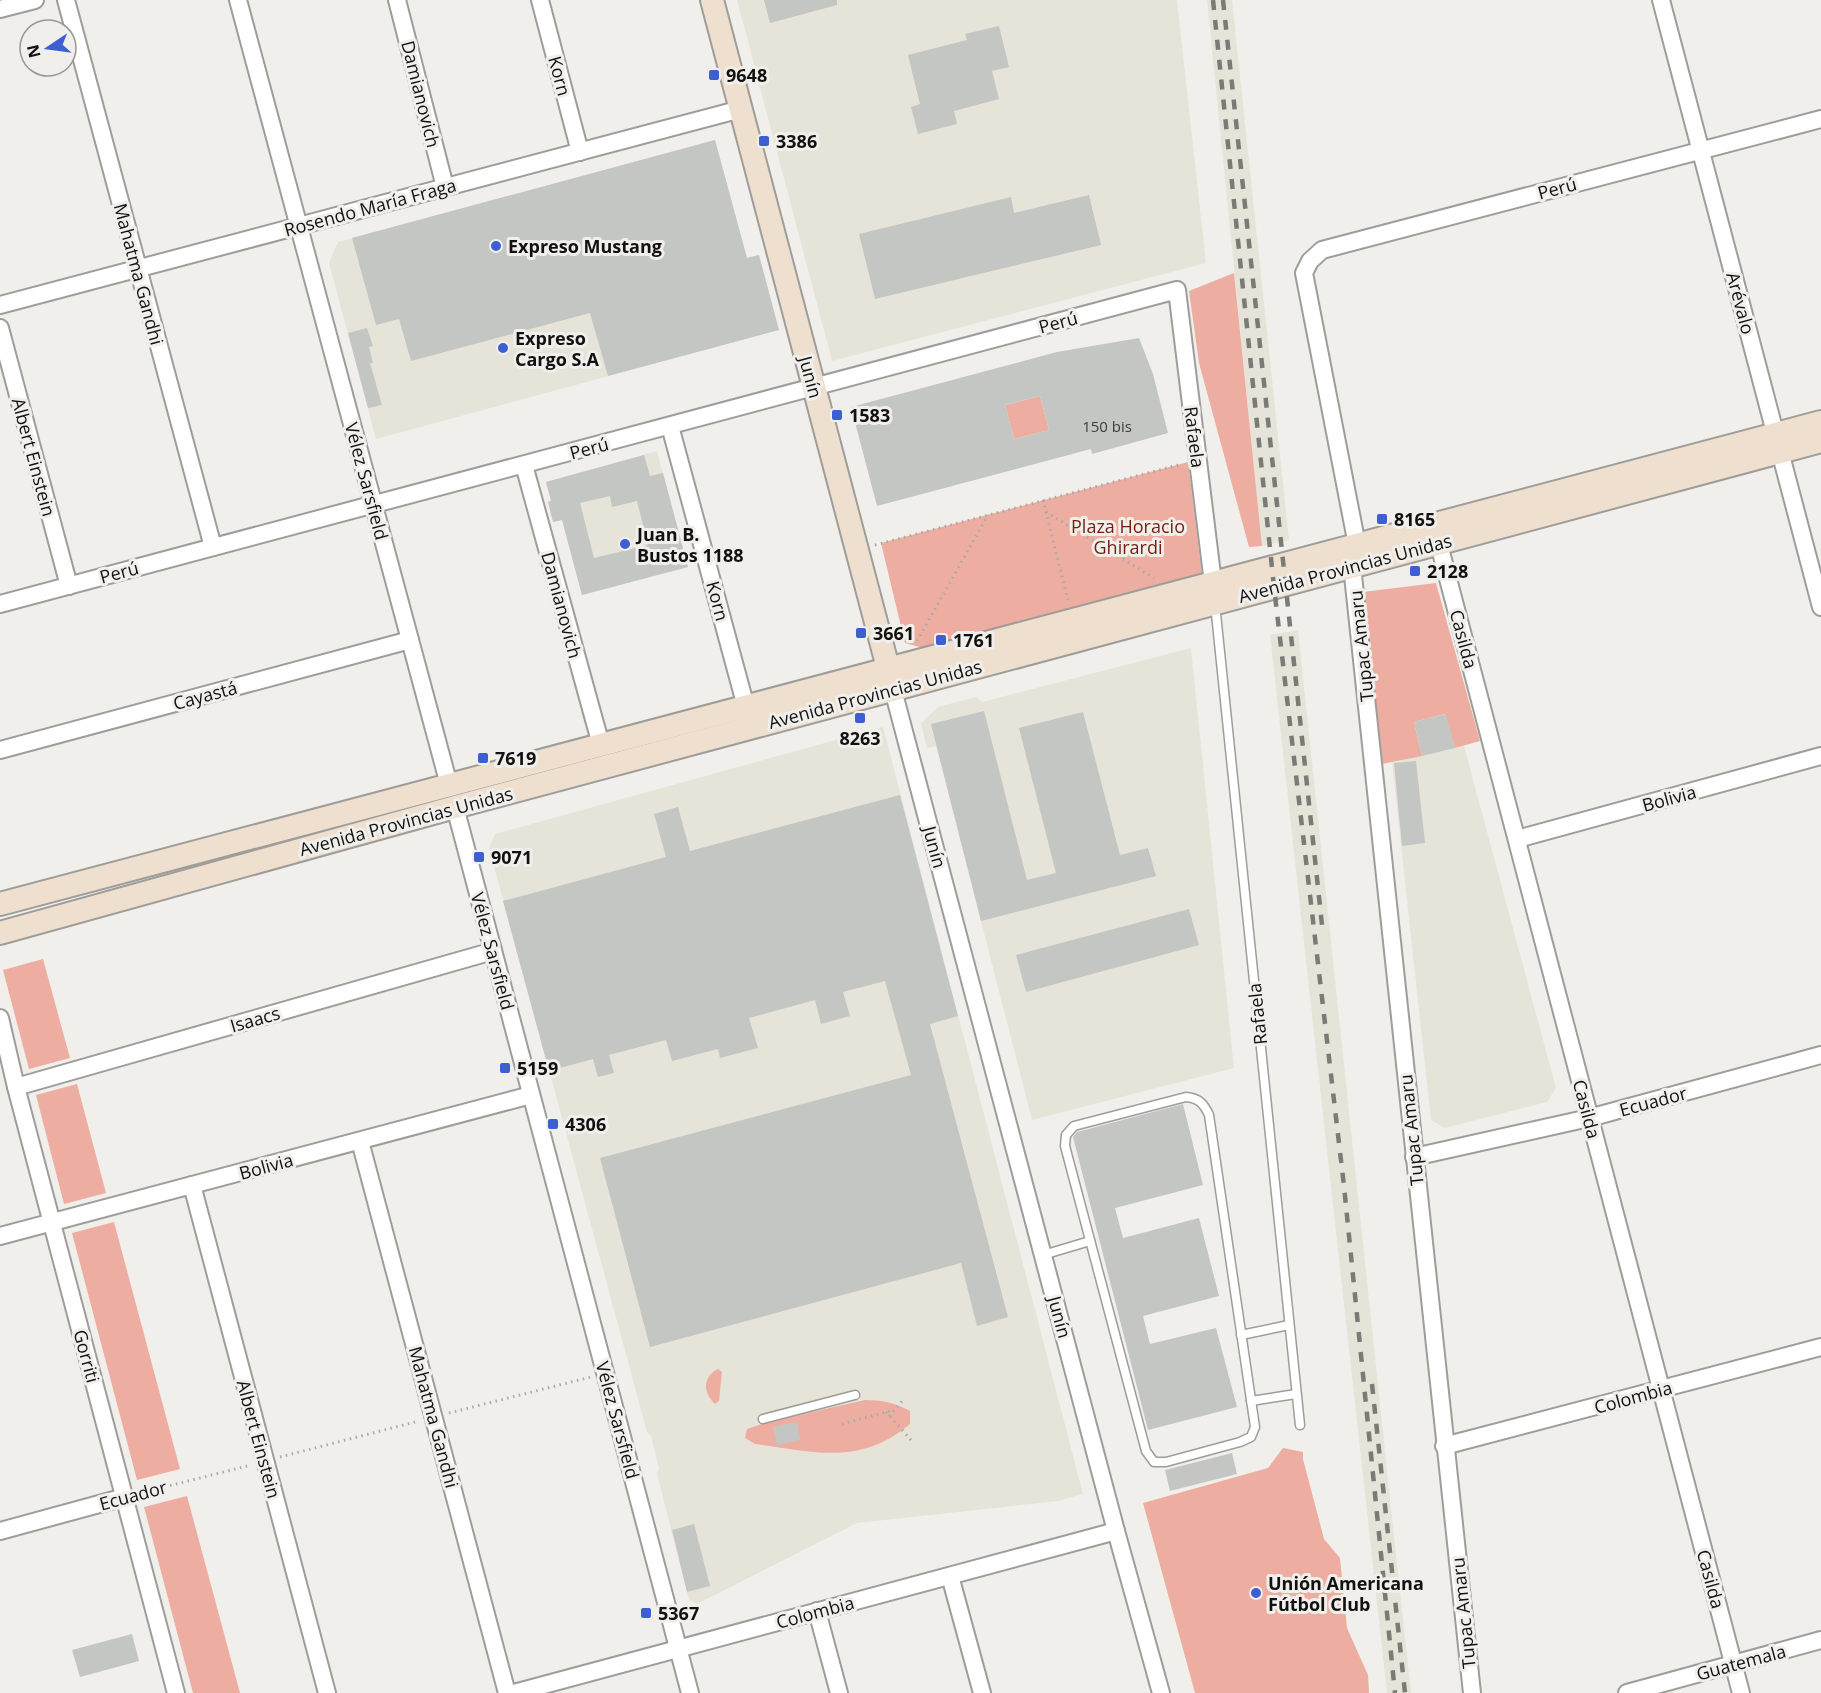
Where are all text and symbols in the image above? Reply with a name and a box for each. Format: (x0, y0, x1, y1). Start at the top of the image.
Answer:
north arrow (18, 18, 78, 78)
street label: Damianovich (396, 38, 446, 150)
text: N (21, 43, 46, 60)
street label: Korn (543, 53, 577, 99)
place label: 9648 (726, 63, 767, 87)
marker: 9648 (707, 68, 721, 82)
place label: 3386 (776, 129, 817, 153)
marker: 3386 (757, 134, 771, 148)
street label: Perú (1535, 171, 1579, 205)
street label: Rosendo María Fraga (281, 172, 459, 242)
street label: Mahatma Gandhi (109, 201, 169, 347)
place label: Expreso Mustang (508, 234, 662, 258)
marker: Expreso Mustang (489, 239, 503, 253)
street label: Arévalo (1721, 269, 1761, 337)
street label: Perú (1036, 305, 1080, 339)
place label: Expreso Cargo S.A (515, 326, 600, 371)
marker: Expreso Cargo S.A (496, 341, 510, 355)
street label: Junín (793, 351, 828, 401)
street label: Albert Einstein (7, 395, 61, 519)
place label: 1583 (849, 403, 890, 427)
street label: Rafaela (1179, 405, 1211, 469)
marker: 1583 (830, 408, 844, 422)
house number: 150 bis (1082, 416, 1132, 436)
street label: Vélez Sarsfield (340, 420, 394, 542)
street label: Perú (567, 431, 611, 465)
place label: 8165 (1394, 507, 1435, 531)
marker: 8165 (1375, 512, 1389, 526)
park label: Plaza Horacio Ghirardi (1071, 514, 1185, 559)
place label: Juan B. Bustos 1188 (635, 522, 744, 567)
street label: Avenida Provincias Unidas (1236, 528, 1454, 608)
marker: Juan B. Bustos 1188 (618, 537, 632, 551)
street label: Damianovich (536, 549, 588, 661)
street label: Perú (97, 555, 141, 589)
place label: 2128 (1427, 559, 1468, 583)
marker: 2128 (1408, 564, 1422, 578)
street label: Korn (701, 578, 735, 624)
street label: Tupac Amaru (1343, 589, 1379, 703)
street label: Casilda (1445, 607, 1483, 671)
place label: 3661 (873, 621, 914, 645)
marker: 3661 (854, 626, 868, 640)
place label: 1761 (953, 628, 994, 652)
marker: 1761 (934, 633, 948, 647)
street label: Avenida Provincias Unidas (766, 654, 984, 734)
street label: Cayastá (170, 675, 240, 715)
marker: 8263 (853, 711, 867, 725)
place label: 8263 (839, 726, 881, 750)
place label: 7619 (495, 746, 536, 770)
marker: 7619 (476, 751, 490, 765)
street label: Bolivia (1639, 779, 1699, 817)
street label: Avenida Provincias Unidas (297, 781, 515, 861)
street label: Junín (917, 821, 952, 871)
place label: 9071 (491, 845, 532, 869)
marker: 9071 (472, 850, 486, 864)
street label: Vélez Sarsfield (466, 890, 520, 1012)
street label: Rafaela (1242, 982, 1272, 1046)
street label: Isaacs (227, 1000, 283, 1038)
place label: 5159 (517, 1056, 558, 1080)
marker: 5159 (498, 1061, 512, 1075)
street label: Tupac Amaru (1393, 1073, 1429, 1187)
street label: Casilda (1568, 1077, 1606, 1141)
street label: Ecuador (1617, 1080, 1690, 1122)
place label: 4306 (565, 1112, 606, 1136)
marker: 4306 (546, 1117, 560, 1131)
street label: Bolivia (236, 1147, 296, 1185)
street label: Junín (1042, 1291, 1077, 1341)
street label: Gorriti (68, 1327, 106, 1385)
street label: Mahatma Gandhi (404, 1344, 464, 1490)
street label: Vélez Sarsfield (591, 1359, 645, 1481)
street label: Colombia (1591, 1375, 1675, 1419)
street label: Albert Einstein (232, 1377, 286, 1501)
street label: Ecuador (97, 1474, 170, 1516)
street label: Casilda (1692, 1547, 1730, 1611)
street label: Tupac Amaru (1445, 1556, 1481, 1670)
place label: Unión Americana Fútbol Club (1268, 1571, 1424, 1616)
marker: Unión Americana Fútbol Club (1249, 1586, 1263, 1600)
street label: Colombia (773, 1590, 857, 1634)
place label: 5367 (658, 1601, 699, 1625)
marker: 5367 (639, 1606, 653, 1620)
street label: Guatemala (1694, 1639, 1788, 1685)

